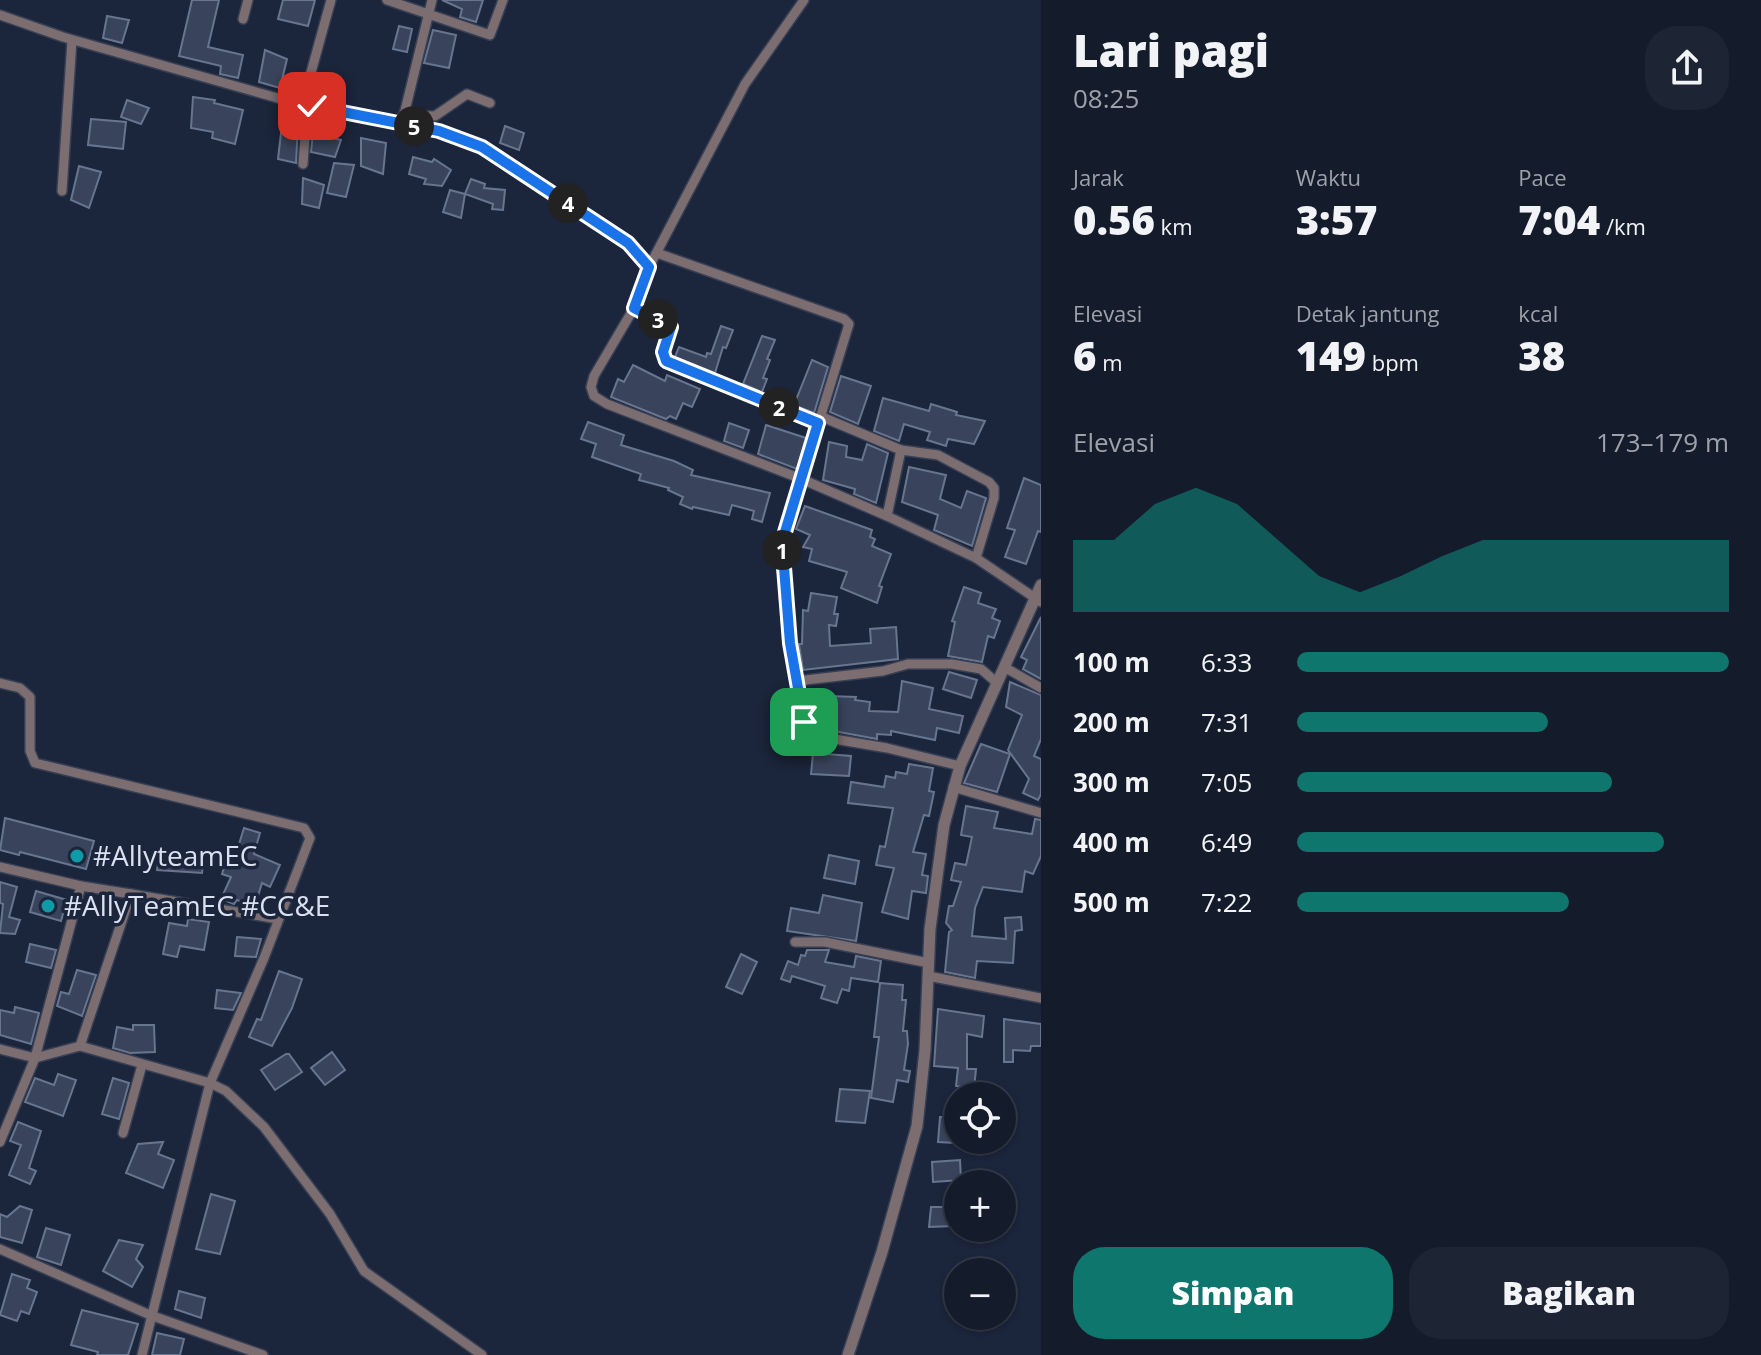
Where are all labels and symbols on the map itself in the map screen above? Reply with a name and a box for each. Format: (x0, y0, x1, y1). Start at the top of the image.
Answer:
pin (278, 72, 346, 140)
pin: 5 (394, 106, 434, 146)
pin: 4 (548, 183, 588, 223)
pin: 3 (638, 299, 678, 339)
pin: 2 (759, 387, 799, 427)
pin: 1 (762, 530, 802, 570)
pin (770, 688, 838, 756)
place label: #AllyteamEC (93, 836, 257, 874)
marker: #AllyteamEC (68, 847, 86, 865)
place label: #AllyTeamEC #CC&E (64, 886, 330, 924)
marker: #AllyTeamEC #CC&E (39, 897, 57, 915)

